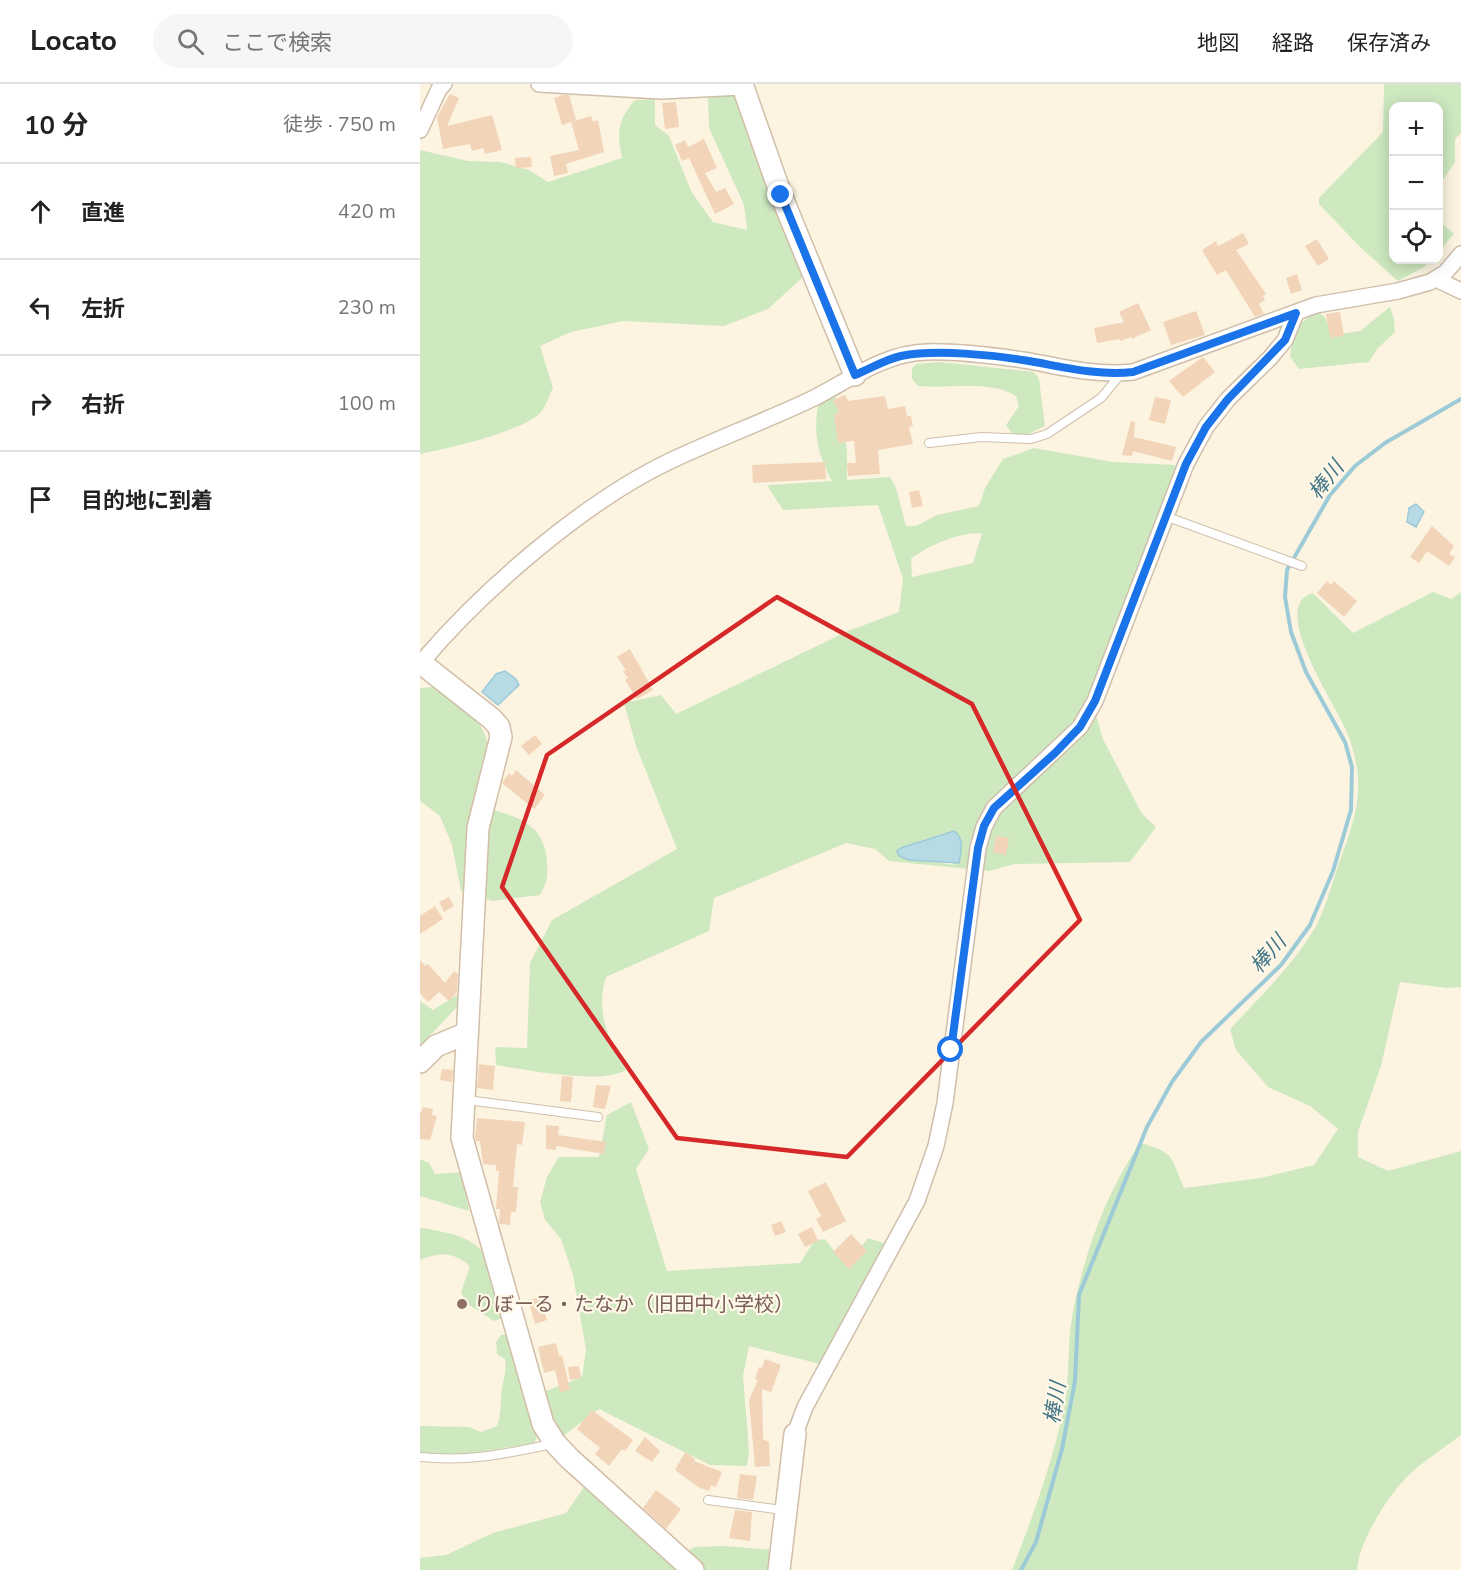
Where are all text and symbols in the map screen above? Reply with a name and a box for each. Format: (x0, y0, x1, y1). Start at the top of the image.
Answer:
search box (153, 14, 573, 68)
text: Locato (30, 22, 117, 60)
icon: search (174, 25, 207, 58)
text: ここで検索 (222, 28, 332, 58)
text: 地図 (1197, 29, 1239, 57)
text: 経路 (1272, 29, 1314, 57)
text: 保存済み (1347, 29, 1431, 57)
map controls (1389, 102, 1443, 264)
button: + (1389, 102, 1443, 156)
text: 10 分 (24, 108, 88, 143)
text: 徒歩 · 750 m (283, 111, 396, 138)
button: − (1389, 156, 1443, 210)
route end (767, 181, 793, 207)
icon: ahead (24, 195, 57, 228)
text: 直進 (81, 198, 125, 228)
text: 420 m (338, 198, 396, 225)
button: locate (1389, 210, 1443, 264)
icon: left (24, 291, 57, 324)
text: 左折 (81, 294, 125, 324)
text: 230 m (338, 294, 396, 321)
icon: right (24, 387, 57, 420)
text: 右折 (81, 390, 125, 420)
text: 100 m (338, 390, 396, 417)
water label: 棒川 (1302, 453, 1351, 505)
icon: arrive (24, 483, 57, 516)
text: 目的地に到着 (81, 486, 213, 516)
water label: 棒川 (1244, 927, 1294, 979)
route start (937, 1036, 963, 1062)
place label: りぼーる・たなか（旧田中小学校） (474, 1291, 794, 1318)
marker: りぼーる・たなか（旧田中小学校） (455, 1297, 469, 1311)
water label: 棒川 (1038, 1378, 1072, 1426)

